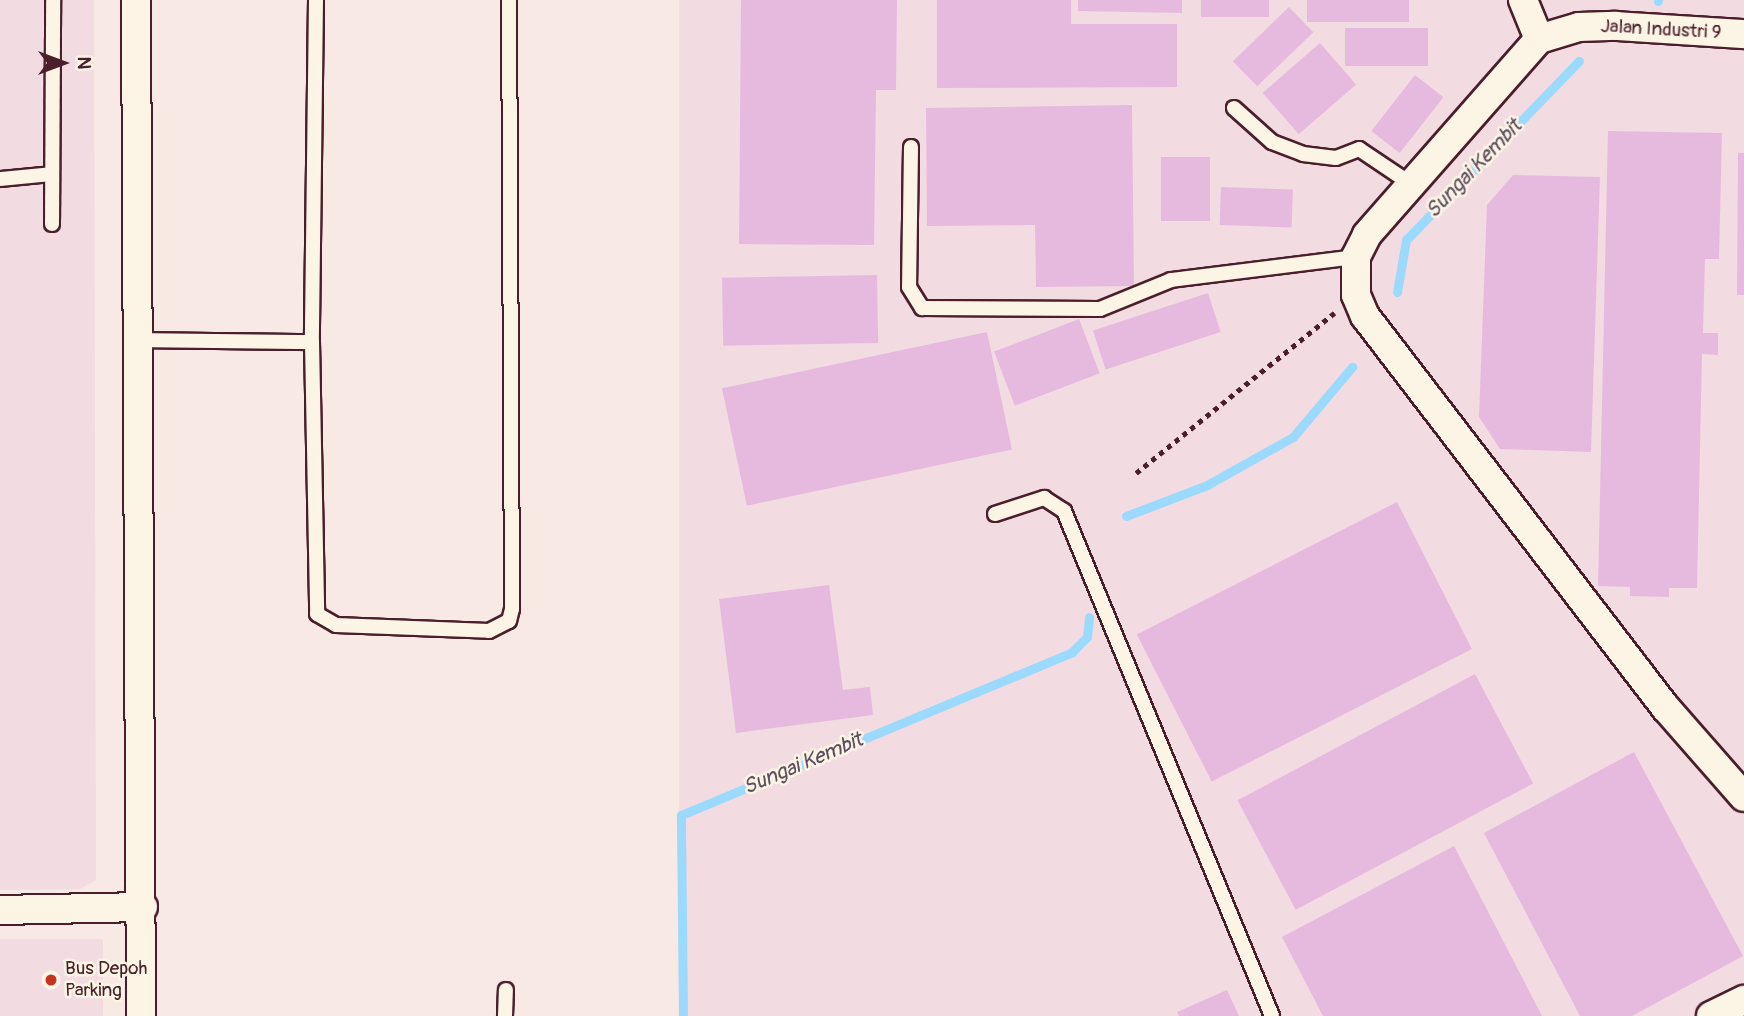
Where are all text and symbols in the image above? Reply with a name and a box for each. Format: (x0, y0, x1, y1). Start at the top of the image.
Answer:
street label: Jalan Industri 9 (1600, 15, 1722, 45)
north arrow (28, 28, 98, 98)
text: N (72, 57, 96, 69)
water label: Sungai Kembit (1421, 114, 1527, 224)
water label: Sungai Kembit (739, 728, 867, 800)
place label: Bus Depoh Parking (65, 958, 147, 1002)
marker: Bus Depoh Parking (43, 972, 59, 988)

